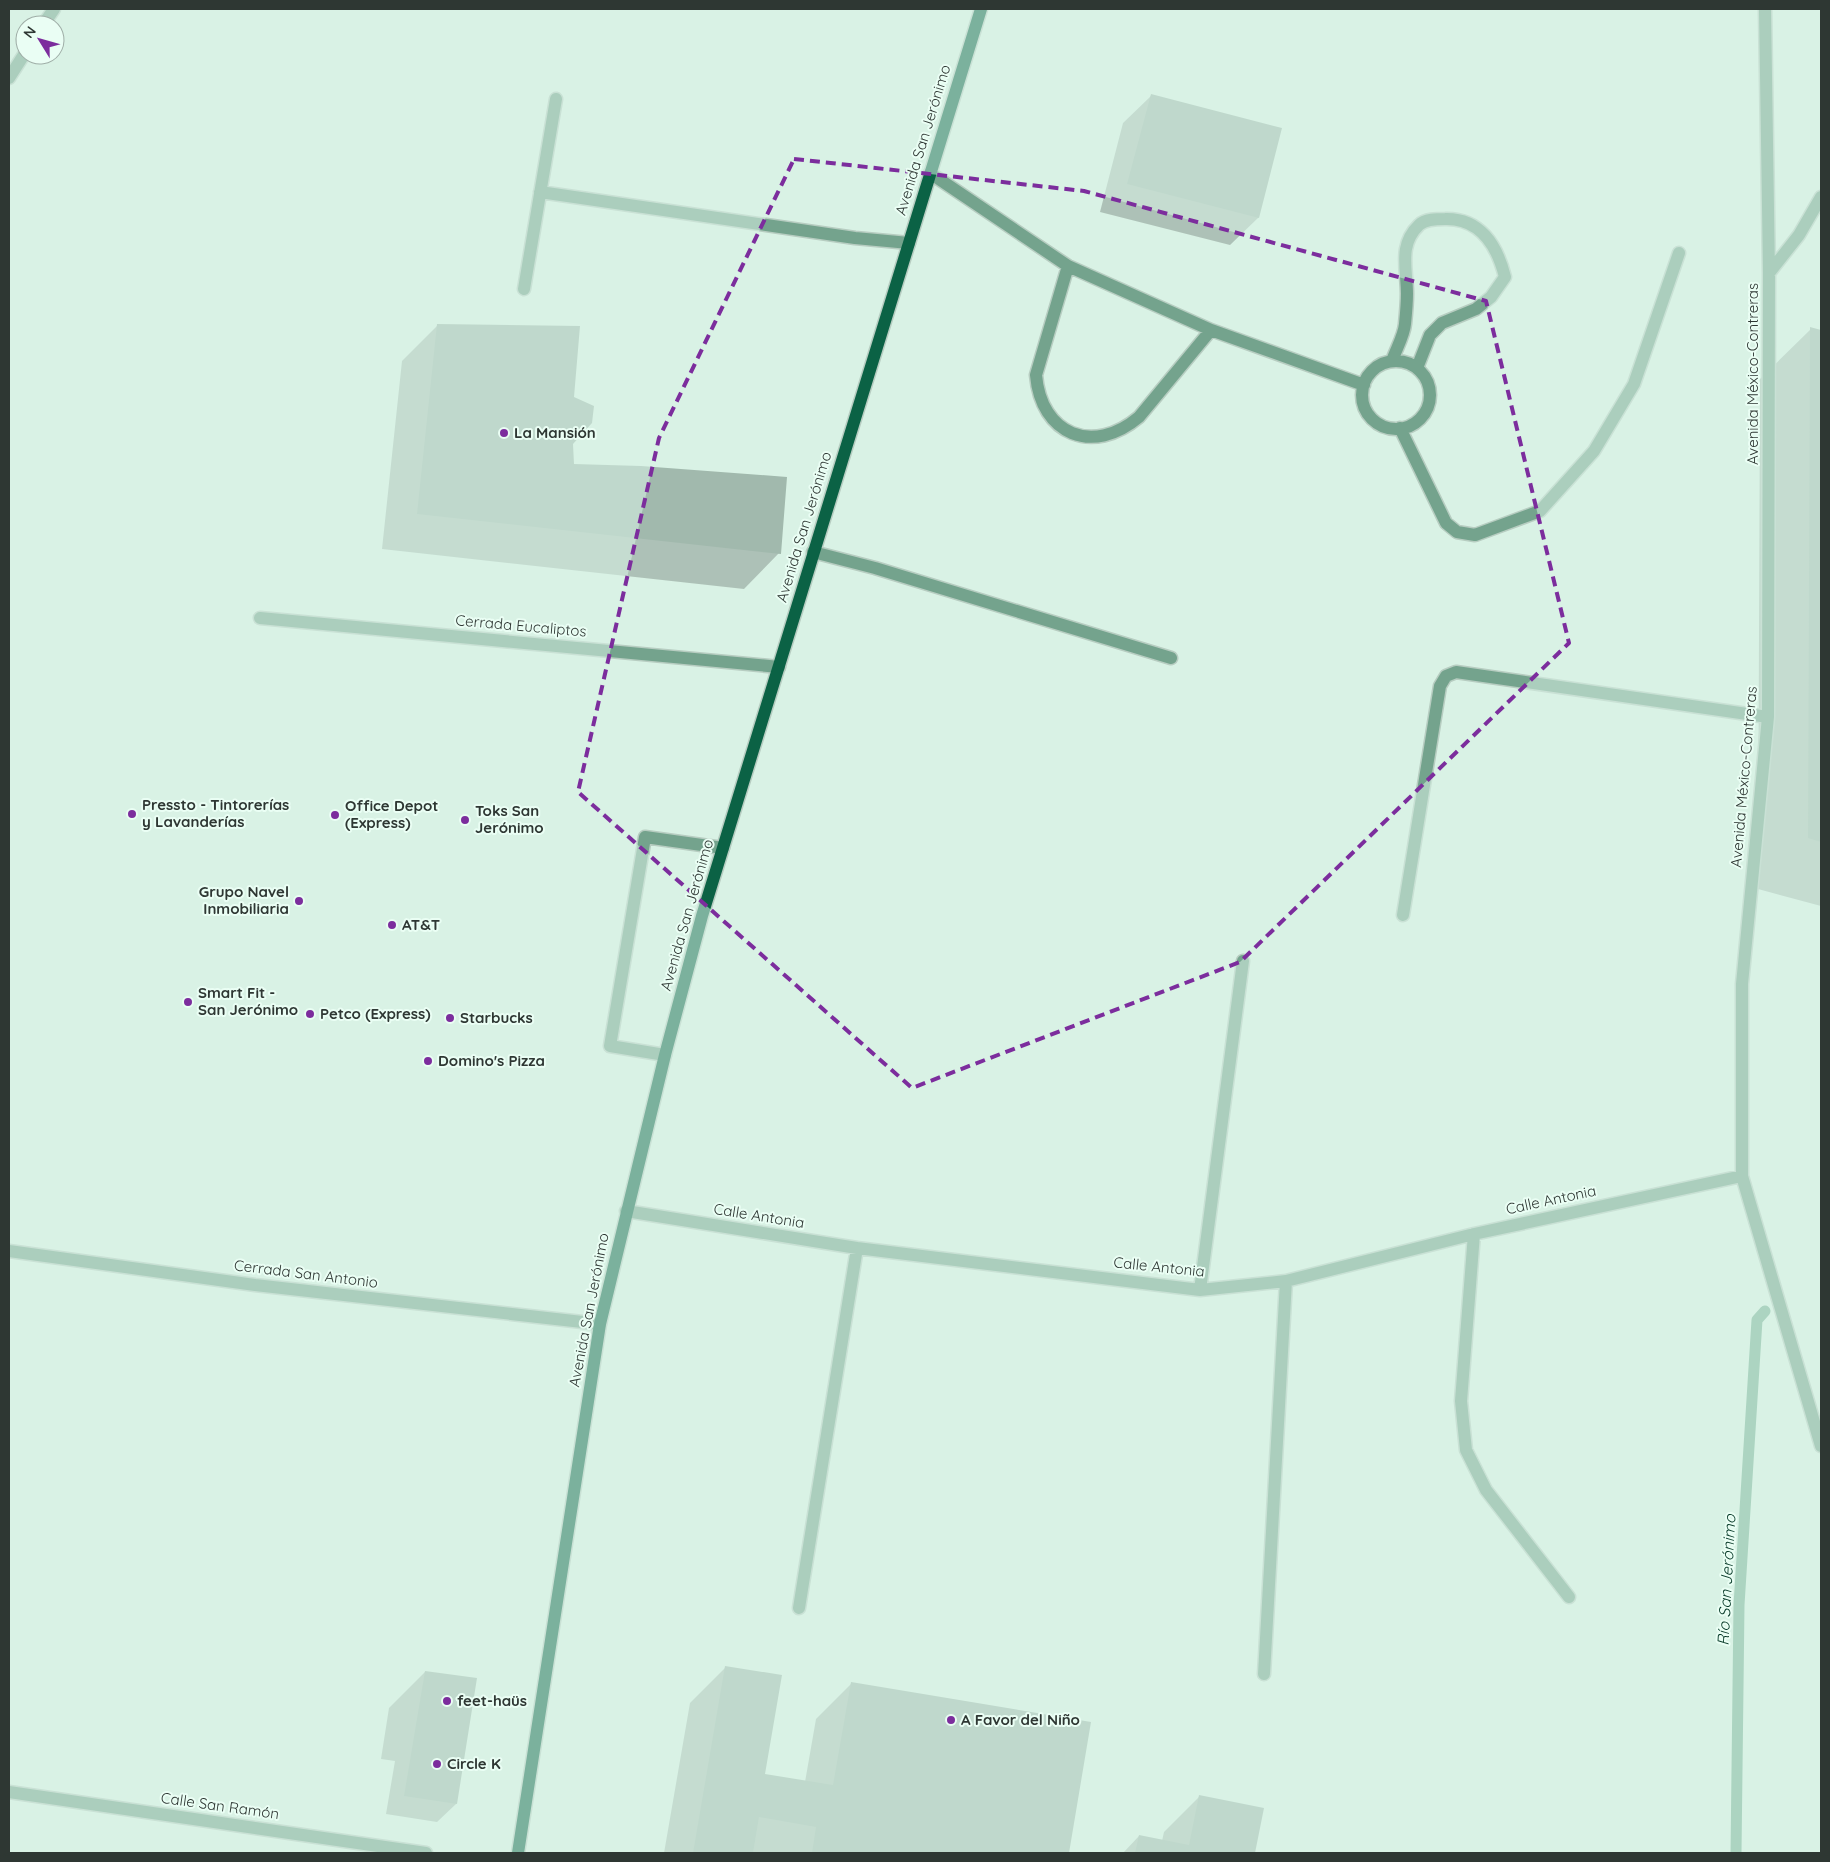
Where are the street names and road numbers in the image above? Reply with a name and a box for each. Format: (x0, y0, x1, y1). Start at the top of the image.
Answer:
street label: Avenida San Jerónimo (891, 62, 954, 217)
street label: Avenida México-Contreras (1743, 283, 1762, 465)
street label: Avenida San Jerónimo (772, 449, 835, 604)
street label: Cerrada Eucaliptos (455, 610, 587, 641)
street label: Avenida México-Contreras (1726, 685, 1761, 868)
street label: Avenida San Jerónimo (656, 837, 717, 993)
street label: Calle Antonia (1504, 1181, 1598, 1218)
street label: Calle Antonia (712, 1199, 806, 1232)
street label: Avenida San Jerónimo (564, 1231, 613, 1389)
street label: Calle Antonia (1112, 1252, 1206, 1281)
street label: Cerrada San Antonio (233, 1255, 379, 1292)
street label: Calle San Ramón (160, 1788, 280, 1823)

